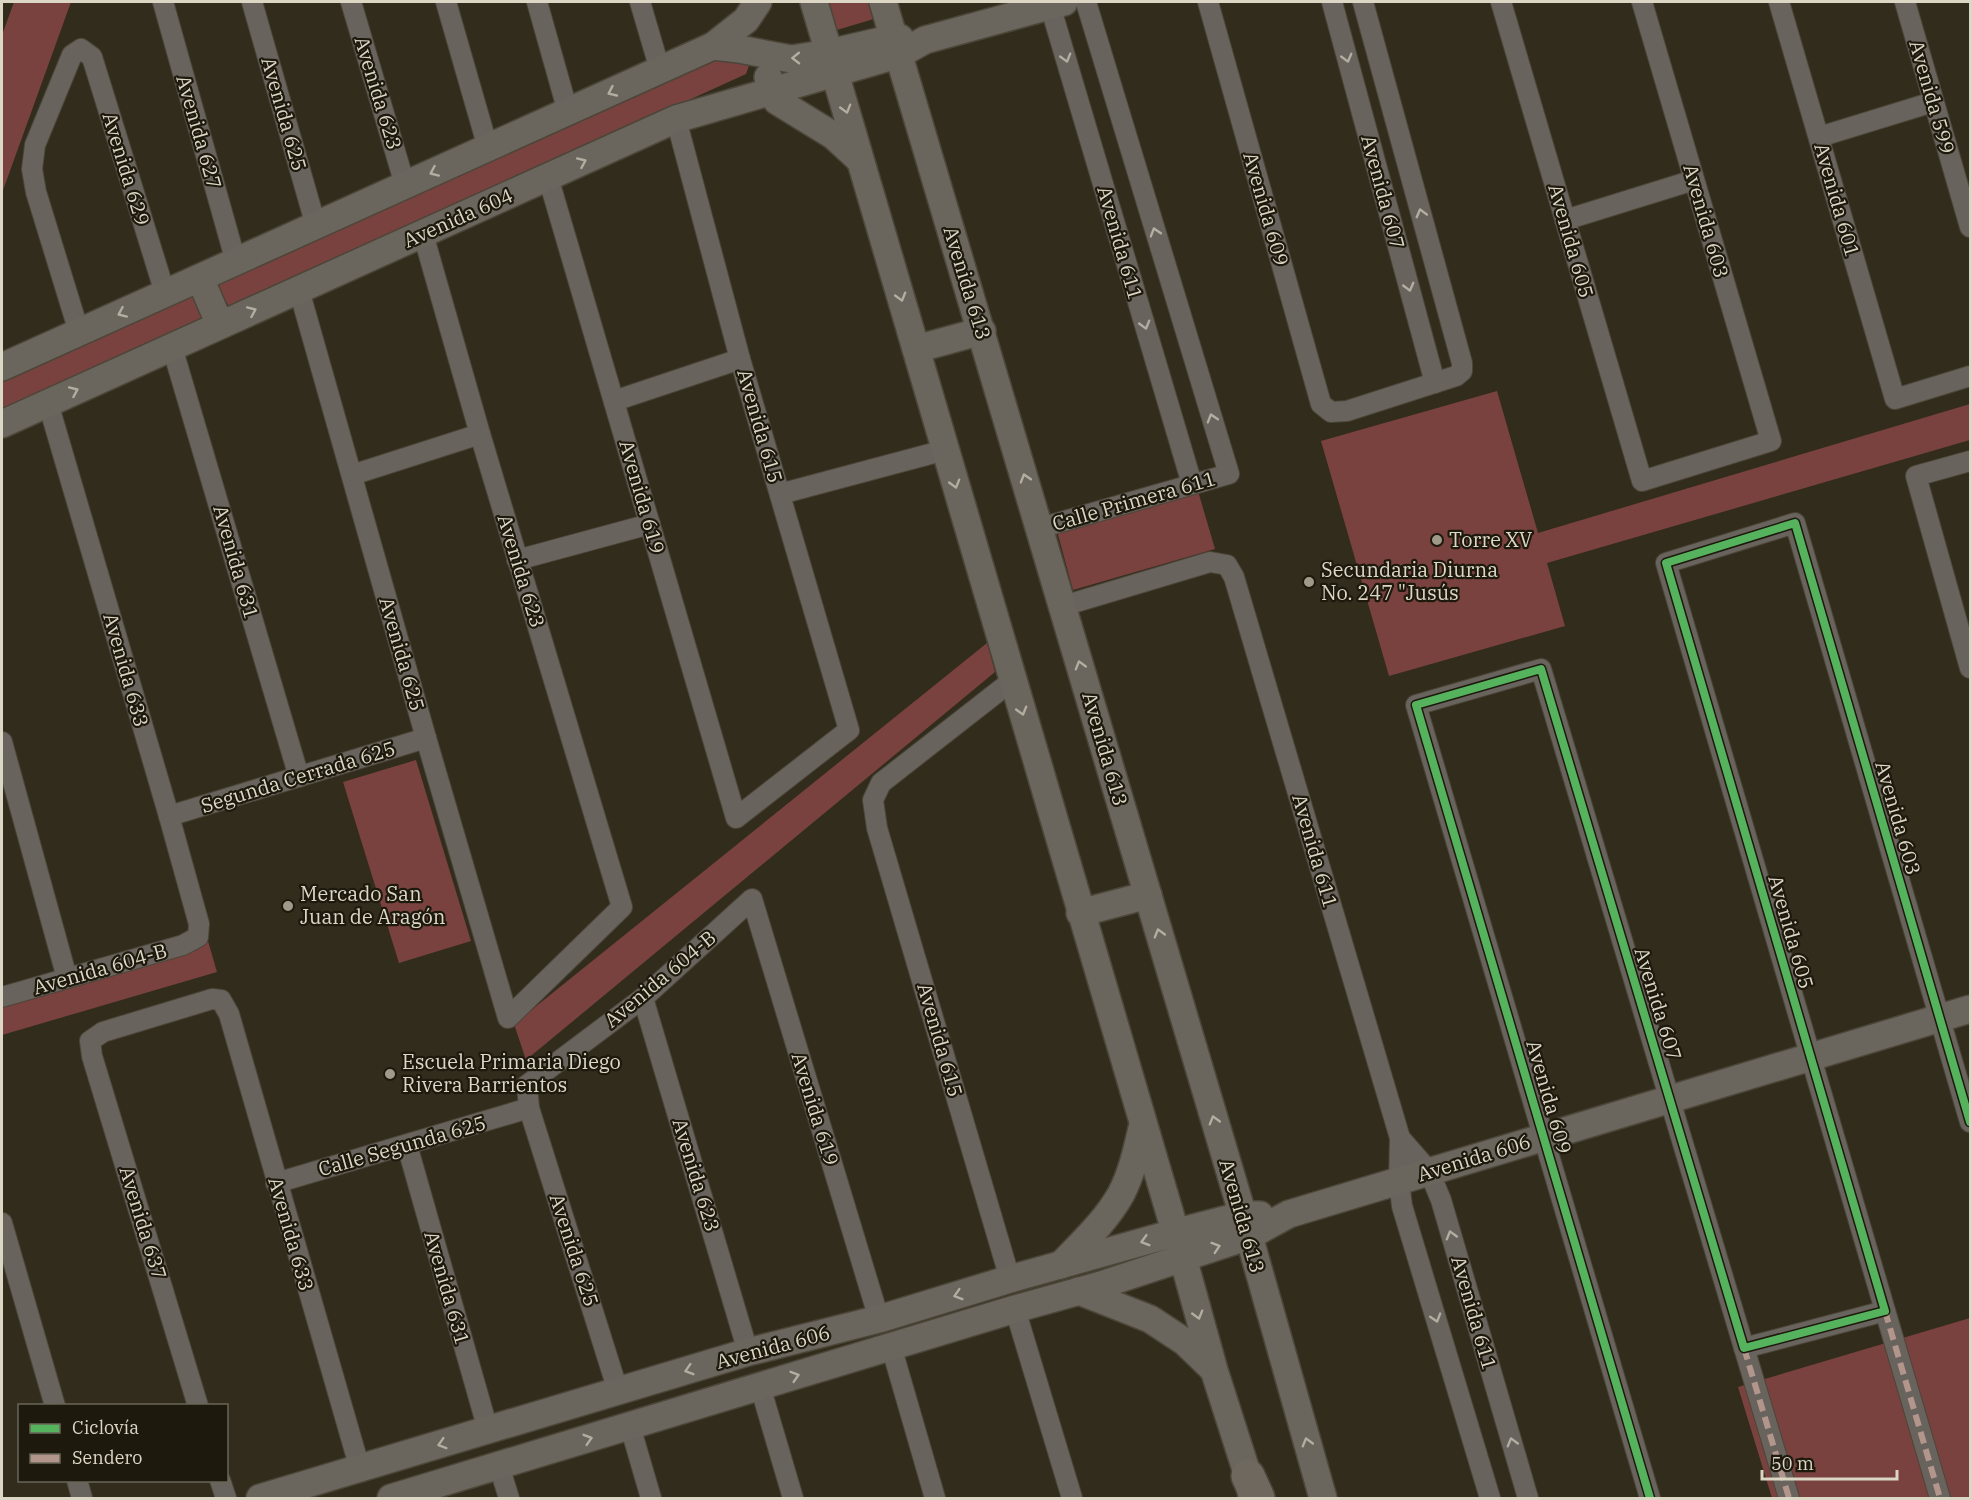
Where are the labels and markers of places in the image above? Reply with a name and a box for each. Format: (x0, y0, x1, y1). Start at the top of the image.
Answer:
place label: Torre XV (1449, 526, 1532, 553)
marker: Torre XV (1430, 533, 1444, 547)
place label: Secundaria Diurna No. 247 "Jusús (1321, 556, 1498, 606)
marker: Secundaria Diurna No. 247 "Jusús (1302, 575, 1316, 589)
place label: Mercado San Juan de Aragón (300, 880, 446, 930)
marker: Mercado San Juan de Aragón (281, 899, 295, 913)
place label: Escuela Primaria Diego Rivera Barrientos (402, 1048, 621, 1098)
marker: Escuela Primaria Diego Rivera Barrientos (383, 1067, 397, 1081)

